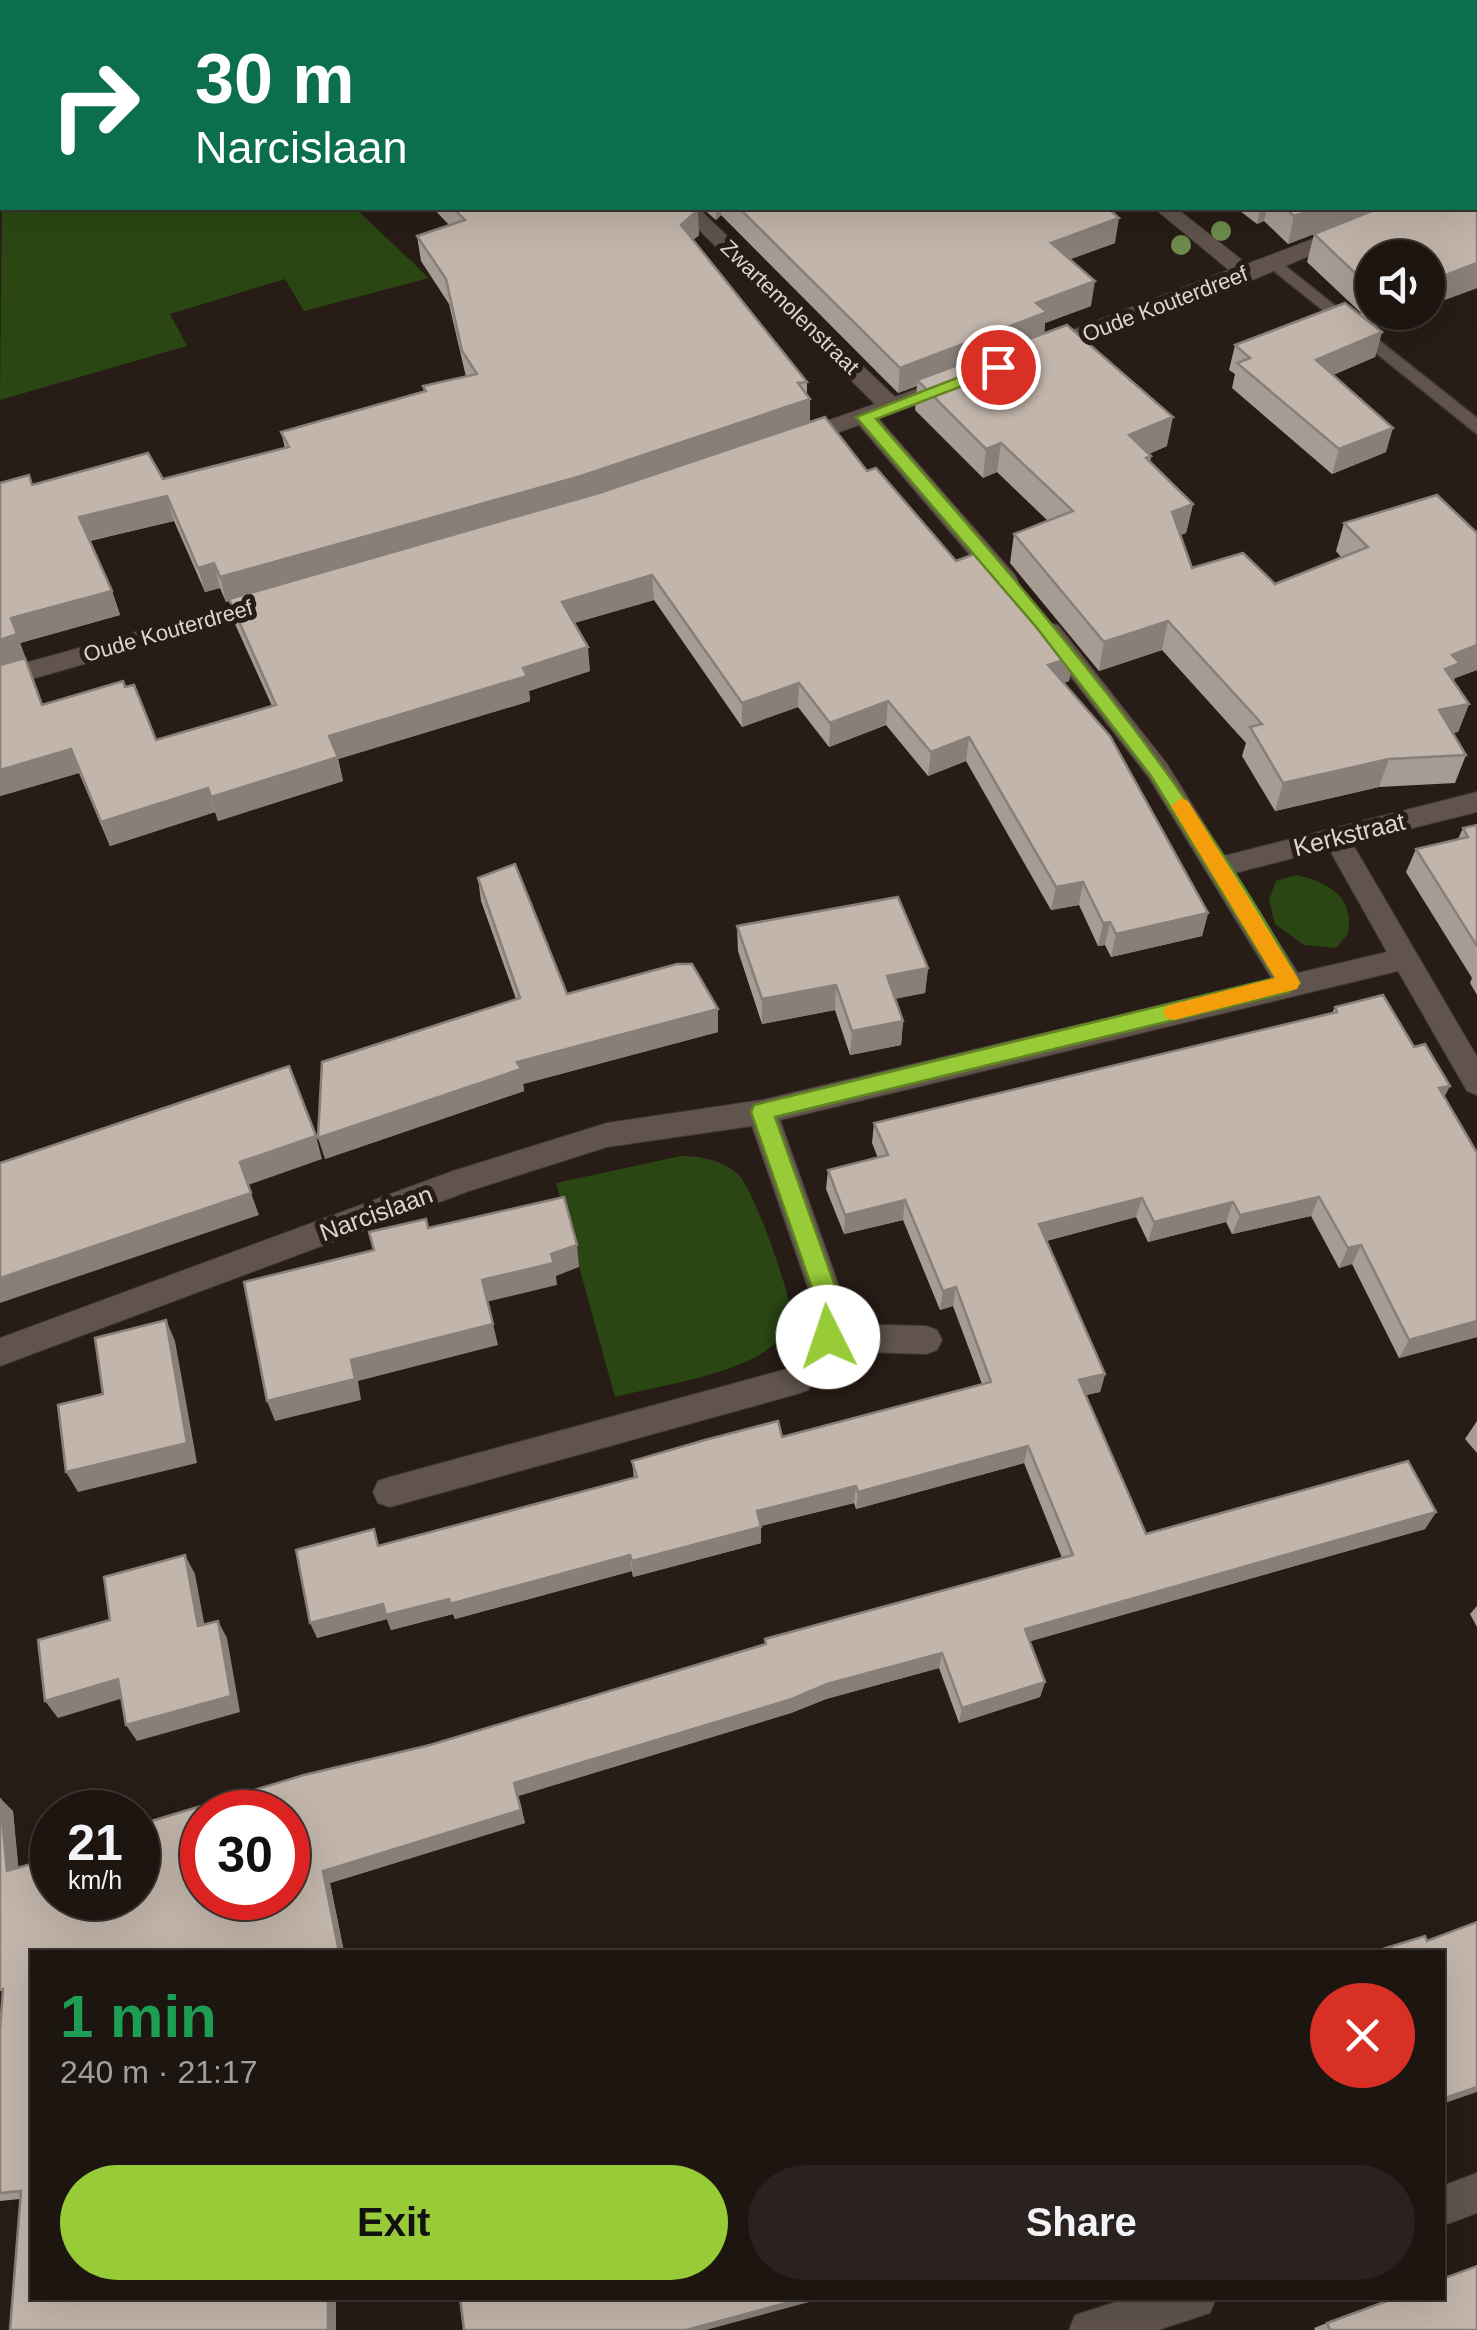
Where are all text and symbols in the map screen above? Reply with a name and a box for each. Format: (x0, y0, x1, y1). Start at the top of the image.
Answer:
icon: right (30, 40, 160, 170)
text: 30 m (195, 40, 355, 118)
text: Narcislaan (195, 122, 408, 173)
street label: Zwartemolenstraat (716, 235, 864, 379)
map controls (1355, 240, 1445, 330)
button: sound (1355, 240, 1445, 330)
street label: Oude Kouterdreef (1079, 261, 1252, 347)
pin (956, 325, 1041, 410)
icon: arrive (971, 340, 1026, 395)
street label: Oude Kouterdreef (80, 595, 256, 667)
street label: Kerkstraat (1290, 807, 1408, 861)
street label: Narcislaan (316, 1180, 436, 1246)
position arrow (776, 1285, 880, 1389)
speed limit sign: 30 (180, 1790, 310, 1920)
text: 21 (67, 1815, 123, 1871)
text: km/h (68, 1866, 122, 1894)
text: 1 min (60, 1983, 217, 2050)
button: close (1310, 1983, 1415, 2088)
text: 240 m · 21:17 (60, 2054, 257, 2090)
button: Exit (60, 2165, 728, 2280)
button: Share (748, 2165, 1415, 2280)

